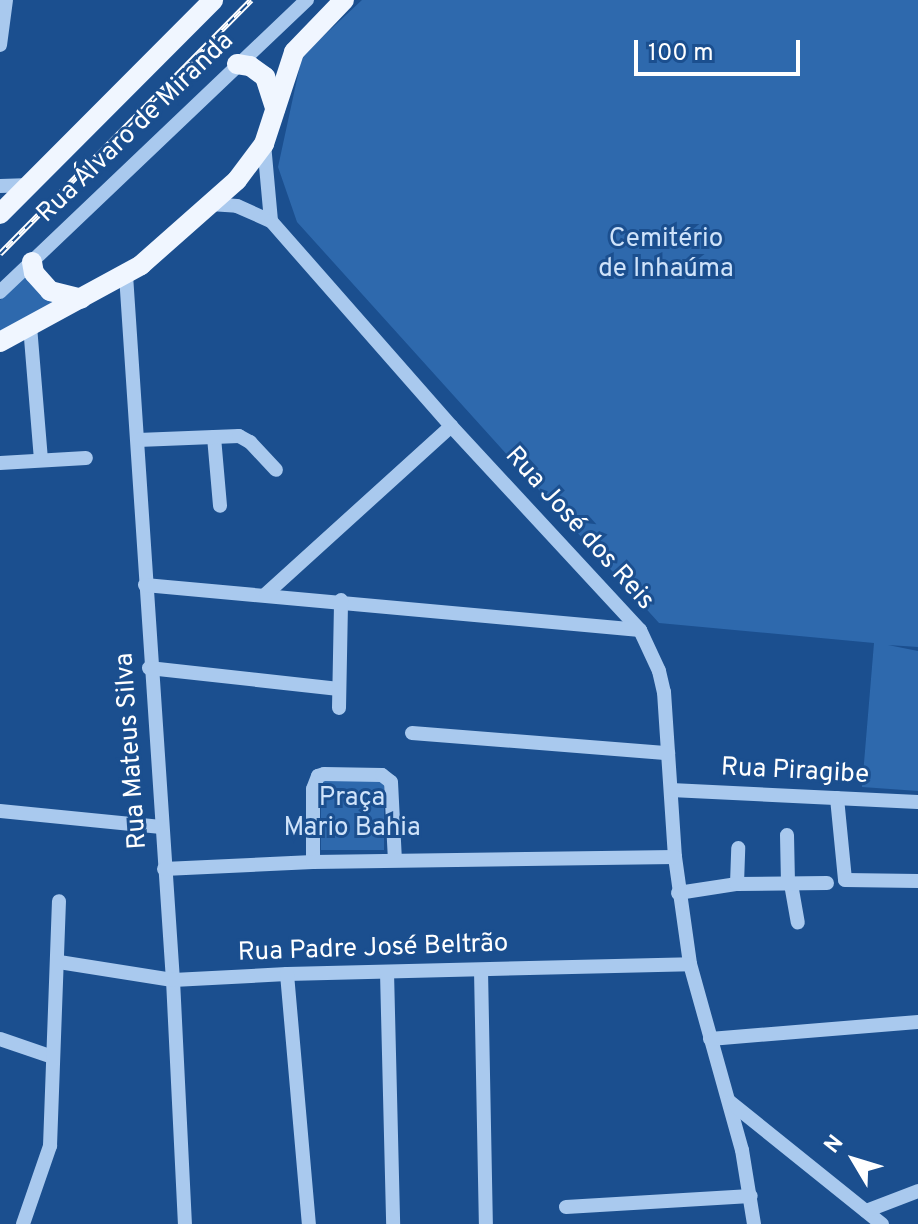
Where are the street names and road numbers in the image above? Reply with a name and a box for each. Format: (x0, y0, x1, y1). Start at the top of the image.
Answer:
street label: Rua Álvaro de Miranda (31, 26, 241, 230)
street label: Rua José dos Reis (498, 441, 660, 617)
street label: Rua Mateus Silva (110, 652, 154, 850)
street label: Rua Piragibe (720, 753, 870, 791)
street label: Rua Padre José Beltrão (237, 929, 509, 969)

